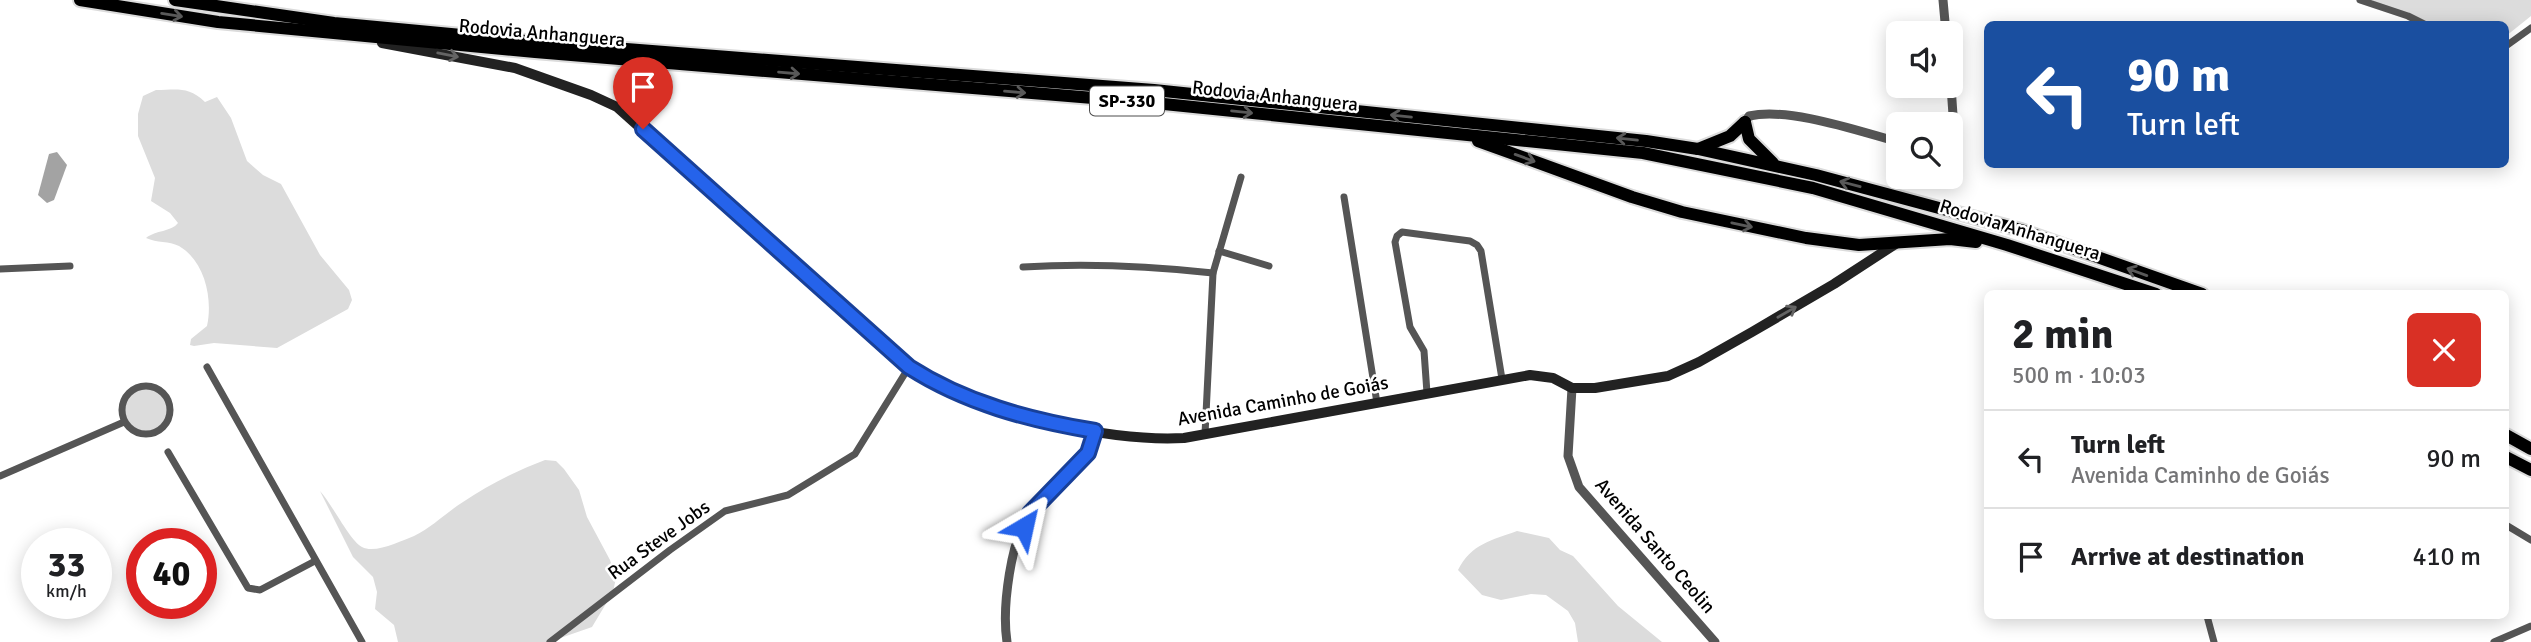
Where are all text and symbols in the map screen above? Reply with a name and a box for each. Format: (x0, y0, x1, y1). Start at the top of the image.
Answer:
one-way arrow (160, 9, 183, 22)
street label: Rodovia Anhanguera (458, 14, 626, 52)
map controls (1886, 21, 1963, 189)
button: sound (1886, 21, 1963, 98)
text: 90 m (2127, 45, 2230, 105)
one-way arrow (436, 49, 459, 63)
icon: left (2012, 49, 2103, 140)
pin (613, 57, 673, 129)
one-way arrow (777, 67, 799, 80)
icon: arrive (624, 68, 662, 106)
street label: Rodovia Anhanguera (1191, 75, 1359, 117)
one-way arrow (1003, 86, 1026, 99)
road number: SP-330 (1090, 86, 1164, 116)
text: Turn left (2127, 105, 2240, 144)
one-way arrow (1230, 106, 1253, 119)
one-way arrow (1390, 109, 1412, 122)
button: search (1886, 112, 1963, 189)
one-way arrow (1616, 132, 1639, 145)
one-way arrow (1514, 153, 1536, 165)
one-way arrow (1839, 177, 1862, 190)
street label: Rodovia Anhanguera (1937, 194, 2103, 266)
one-way arrow (1730, 218, 1753, 232)
one-way arrow (2127, 265, 2149, 277)
one-way arrow (1776, 305, 1796, 319)
text: 2 min (2012, 309, 2113, 360)
button: close (2407, 313, 2481, 387)
text: 500 m · 10:03 (2012, 361, 2146, 390)
street label: Avenida Caminho de Goiás (1176, 371, 1390, 431)
text: Turn left (2071, 429, 2165, 461)
icon: left (2012, 440, 2050, 478)
text: 90 m (2426, 443, 2481, 475)
text: Avenida Caminho de Goiás (2071, 461, 2330, 490)
street label: Avenida Santo Ceolin (1590, 473, 1720, 619)
position arrow (987, 490, 1061, 564)
street label: Rua Steve Jobs (603, 495, 715, 585)
speed limit sign: 40 (126, 528, 217, 619)
icon: arrive (2012, 538, 2050, 576)
text: Arrive at destination (2071, 541, 2304, 573)
text: 410 m (2412, 541, 2481, 573)
text: 33 (48, 543, 85, 586)
text: km/h (46, 580, 87, 602)

